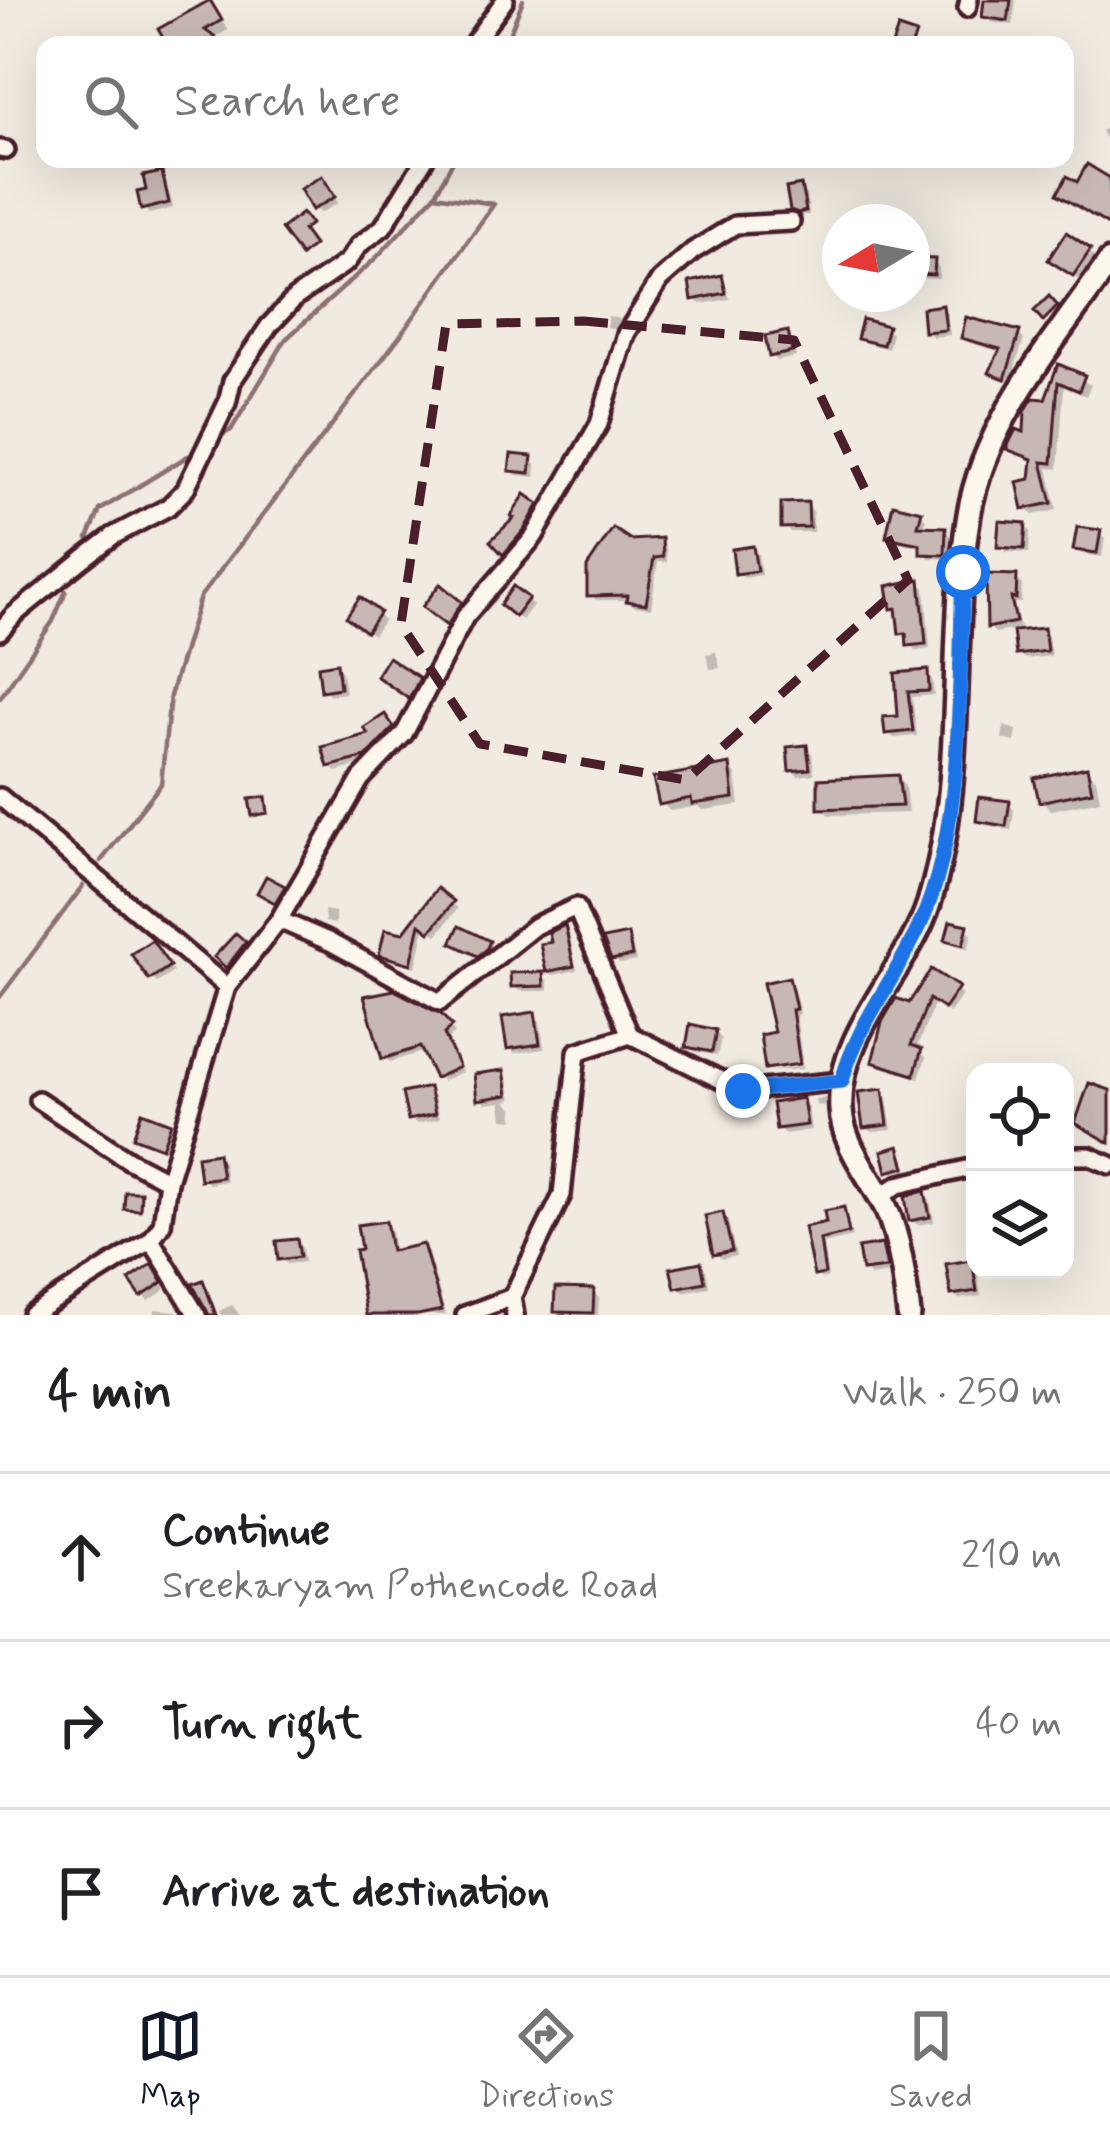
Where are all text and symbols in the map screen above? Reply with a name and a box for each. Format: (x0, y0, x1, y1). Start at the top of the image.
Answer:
search box (36, 36, 1074, 168)
icon: search (78, 69, 144, 135)
text: Search here (174, 73, 401, 132)
north arrow (822, 204, 930, 312)
route start (936, 545, 990, 599)
map controls (966, 1063, 1074, 1279)
button: locate (966, 1063, 1074, 1171)
route end (716, 1064, 770, 1118)
button: layers (966, 1171, 1074, 1279)
text: 4 min (48, 1360, 172, 1426)
text: Walk · 250 m (843, 1368, 1062, 1419)
text: Continue (162, 1502, 330, 1561)
icon: ahead (48, 1524, 114, 1590)
text: 210 m (961, 1531, 1062, 1582)
text: Sreekaryam Pothencode Road (162, 1561, 658, 1612)
icon: right (48, 1692, 114, 1758)
text: Turn right (162, 1695, 362, 1754)
text: 40 m (975, 1699, 1062, 1750)
icon: arrive (48, 1860, 114, 1926)
text: Arrive at destination (162, 1863, 550, 1922)
tab: Map (137, 2003, 203, 2119)
tab: Directions (478, 2003, 614, 2119)
tab: Saved (889, 2003, 973, 2119)

